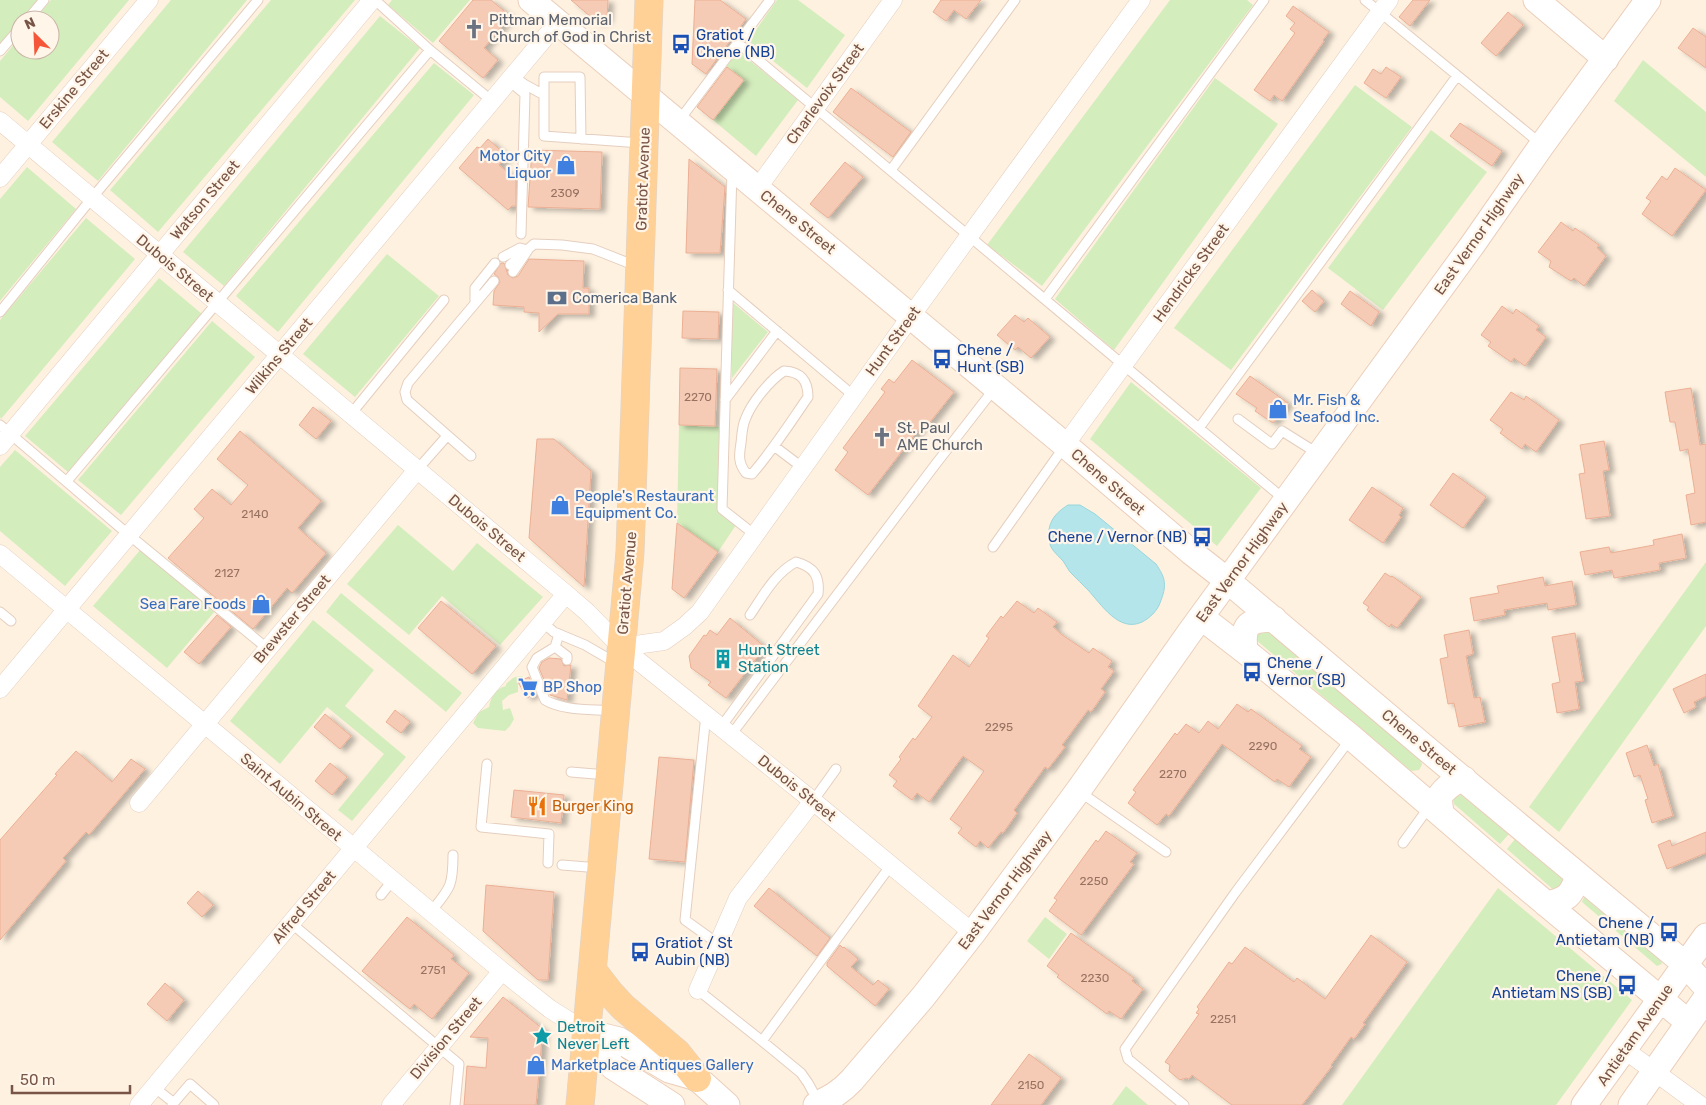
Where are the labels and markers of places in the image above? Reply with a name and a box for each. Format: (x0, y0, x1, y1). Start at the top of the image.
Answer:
place label: Pittman Memorial Church of God in Christ (489, 11, 651, 46)
church icon: Pittman Memorial Church of God in Christ (463, 18, 485, 40)
place label: Gratiot / Chene (NB) (696, 26, 775, 61)
bus stop icon: Gratiot / Chene (NB) (670, 33, 692, 55)
place label: Motor City Liquor (479, 147, 551, 182)
shop icon: Motor City Liquor (555, 154, 577, 176)
bank icon: Comerica Bank (546, 287, 568, 309)
place label: Comerica Bank (572, 289, 677, 307)
place label: Chene / Hunt (SB) (957, 341, 1024, 376)
bus stop icon: Chene / Hunt (SB) (931, 348, 953, 370)
place label: Mr. Fish & Seafood Inc. (1293, 391, 1380, 426)
shop icon: Mr. Fish & Seafood Inc. (1267, 398, 1289, 420)
place label: St. Paul AME Church (897, 419, 983, 454)
church icon: St. Paul AME Church (871, 426, 893, 448)
place label: People's Restaurant Equipment Co. (575, 487, 714, 522)
shop icon: People's Restaurant Equipment Co. (549, 494, 571, 516)
bus stop icon: Chene / Vernor (NB) (1191, 526, 1213, 548)
place label: Chene / Vernor (NB) (1048, 528, 1187, 546)
shop icon: Sea Fare Foods (250, 593, 272, 615)
place label: Sea Fare Foods (140, 595, 246, 613)
place label: Hunt Street Station (738, 641, 820, 676)
building icon: Hunt Street Station (712, 648, 734, 670)
place label: Chene / Vernor (SB) (1267, 654, 1346, 689)
bus stop icon: Chene / Vernor (SB) (1241, 661, 1263, 683)
supermarket icon: BP Shop (517, 676, 539, 698)
place label: BP Shop (543, 678, 602, 696)
restaurant icon: Burger King (526, 795, 548, 817)
place label: Burger King (552, 797, 634, 815)
place label: Chene / Antietam (NB) (1556, 914, 1654, 949)
bus stop icon: Chene / Antietam (NB) (1658, 921, 1680, 943)
place label: Gratiot / St Aubin (NB) (655, 934, 733, 969)
bus stop icon: Gratiot / St Aubin (NB) (629, 941, 651, 963)
place label: Chene / Antietam NS (SB) (1492, 967, 1612, 1002)
bus stop icon: Chene / Antietam NS (SB) (1616, 974, 1638, 996)
place label: Detroit Never Left (557, 1018, 629, 1053)
place icon: Detroit Never Left (531, 1025, 553, 1047)
shop icon: Marketplace Antiques Gallery (525, 1054, 547, 1076)
place label: Marketplace Antiques Gallery (551, 1056, 754, 1074)

